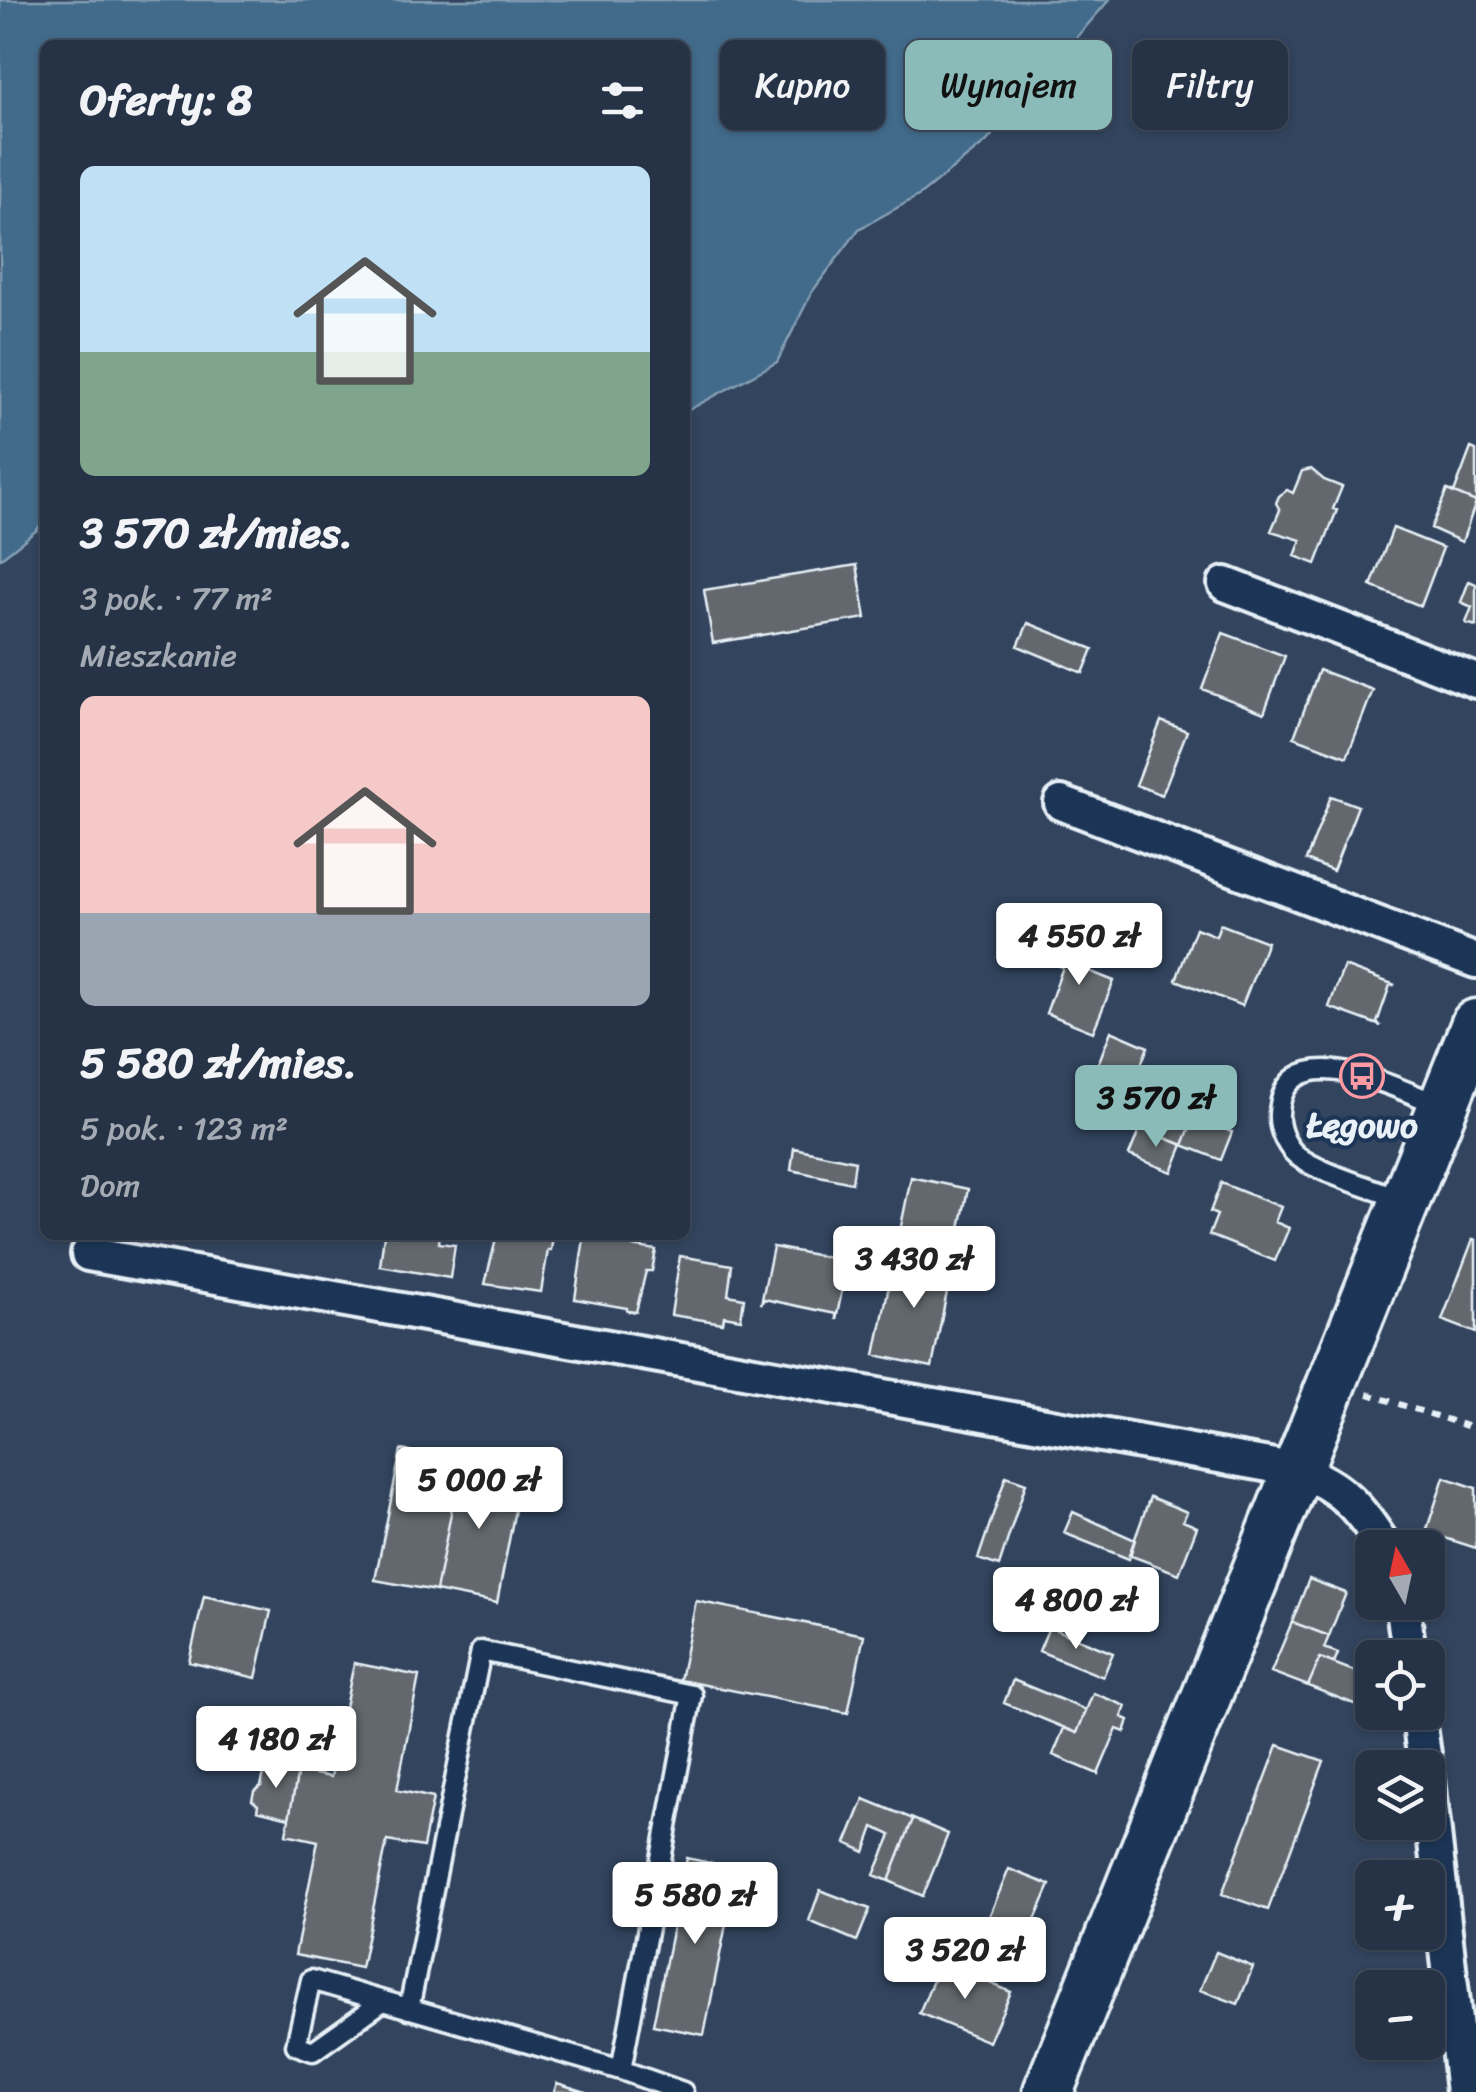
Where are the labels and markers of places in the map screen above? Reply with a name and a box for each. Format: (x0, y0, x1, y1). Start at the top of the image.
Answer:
pin: 4 550 zł (976, 903, 1182, 988)
bus stop icon: Łęgowo (1339, 1053, 1385, 1099)
pin: 3 570 zł (1053, 1065, 1259, 1150)
place label: Łęgowo (1306, 1094, 1418, 1156)
pin: 3 430 zł (811, 1226, 1017, 1311)
pin: 5 000 zł (376, 1447, 582, 1532)
pin: 4 800 zł (973, 1567, 1179, 1652)
pin: 4 180 zł (173, 1706, 379, 1791)
pin: 5 580 zł (592, 1862, 798, 1947)
pin: 3 520 zł (862, 1917, 1068, 2002)

